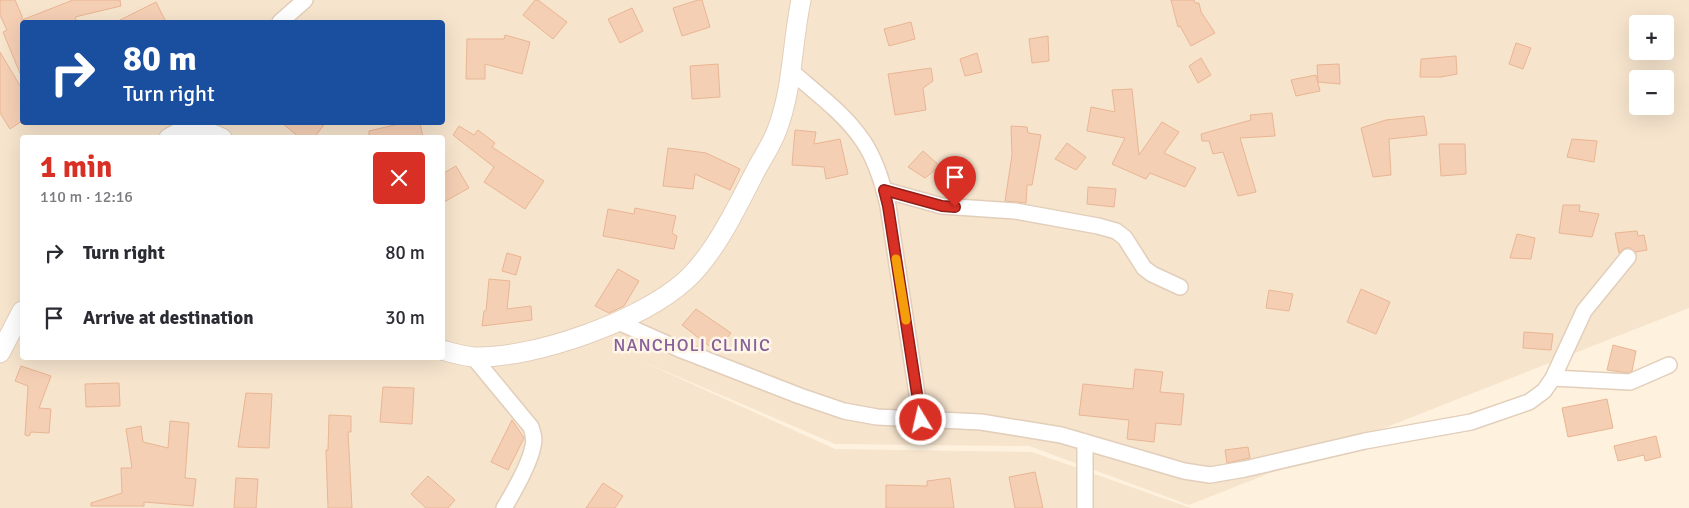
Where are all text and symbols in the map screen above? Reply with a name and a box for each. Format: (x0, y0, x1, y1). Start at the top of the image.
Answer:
map controls (1629, 15, 1674, 115)
button: + (1629, 15, 1674, 60)
text: 80 m (123, 37, 197, 80)
icon: right (40, 40, 105, 105)
button: − (1629, 70, 1674, 115)
text: Turn right (123, 80, 215, 107)
text: 1 min (40, 149, 112, 186)
button: close (373, 152, 425, 204)
pin (934, 156, 976, 207)
icon: arrive (941, 163, 969, 191)
text: 110 m · 12:16 (40, 187, 133, 207)
icon: right (40, 239, 68, 267)
text: Turn right (83, 241, 165, 265)
text: 80 m (385, 241, 425, 265)
icon: arrive (40, 304, 68, 332)
text: Arrive at destination (83, 306, 254, 330)
text: 30 m (385, 306, 425, 330)
district label: NANCHOLI CLINIC (613, 334, 771, 356)
position arrow (894, 393, 946, 445)

